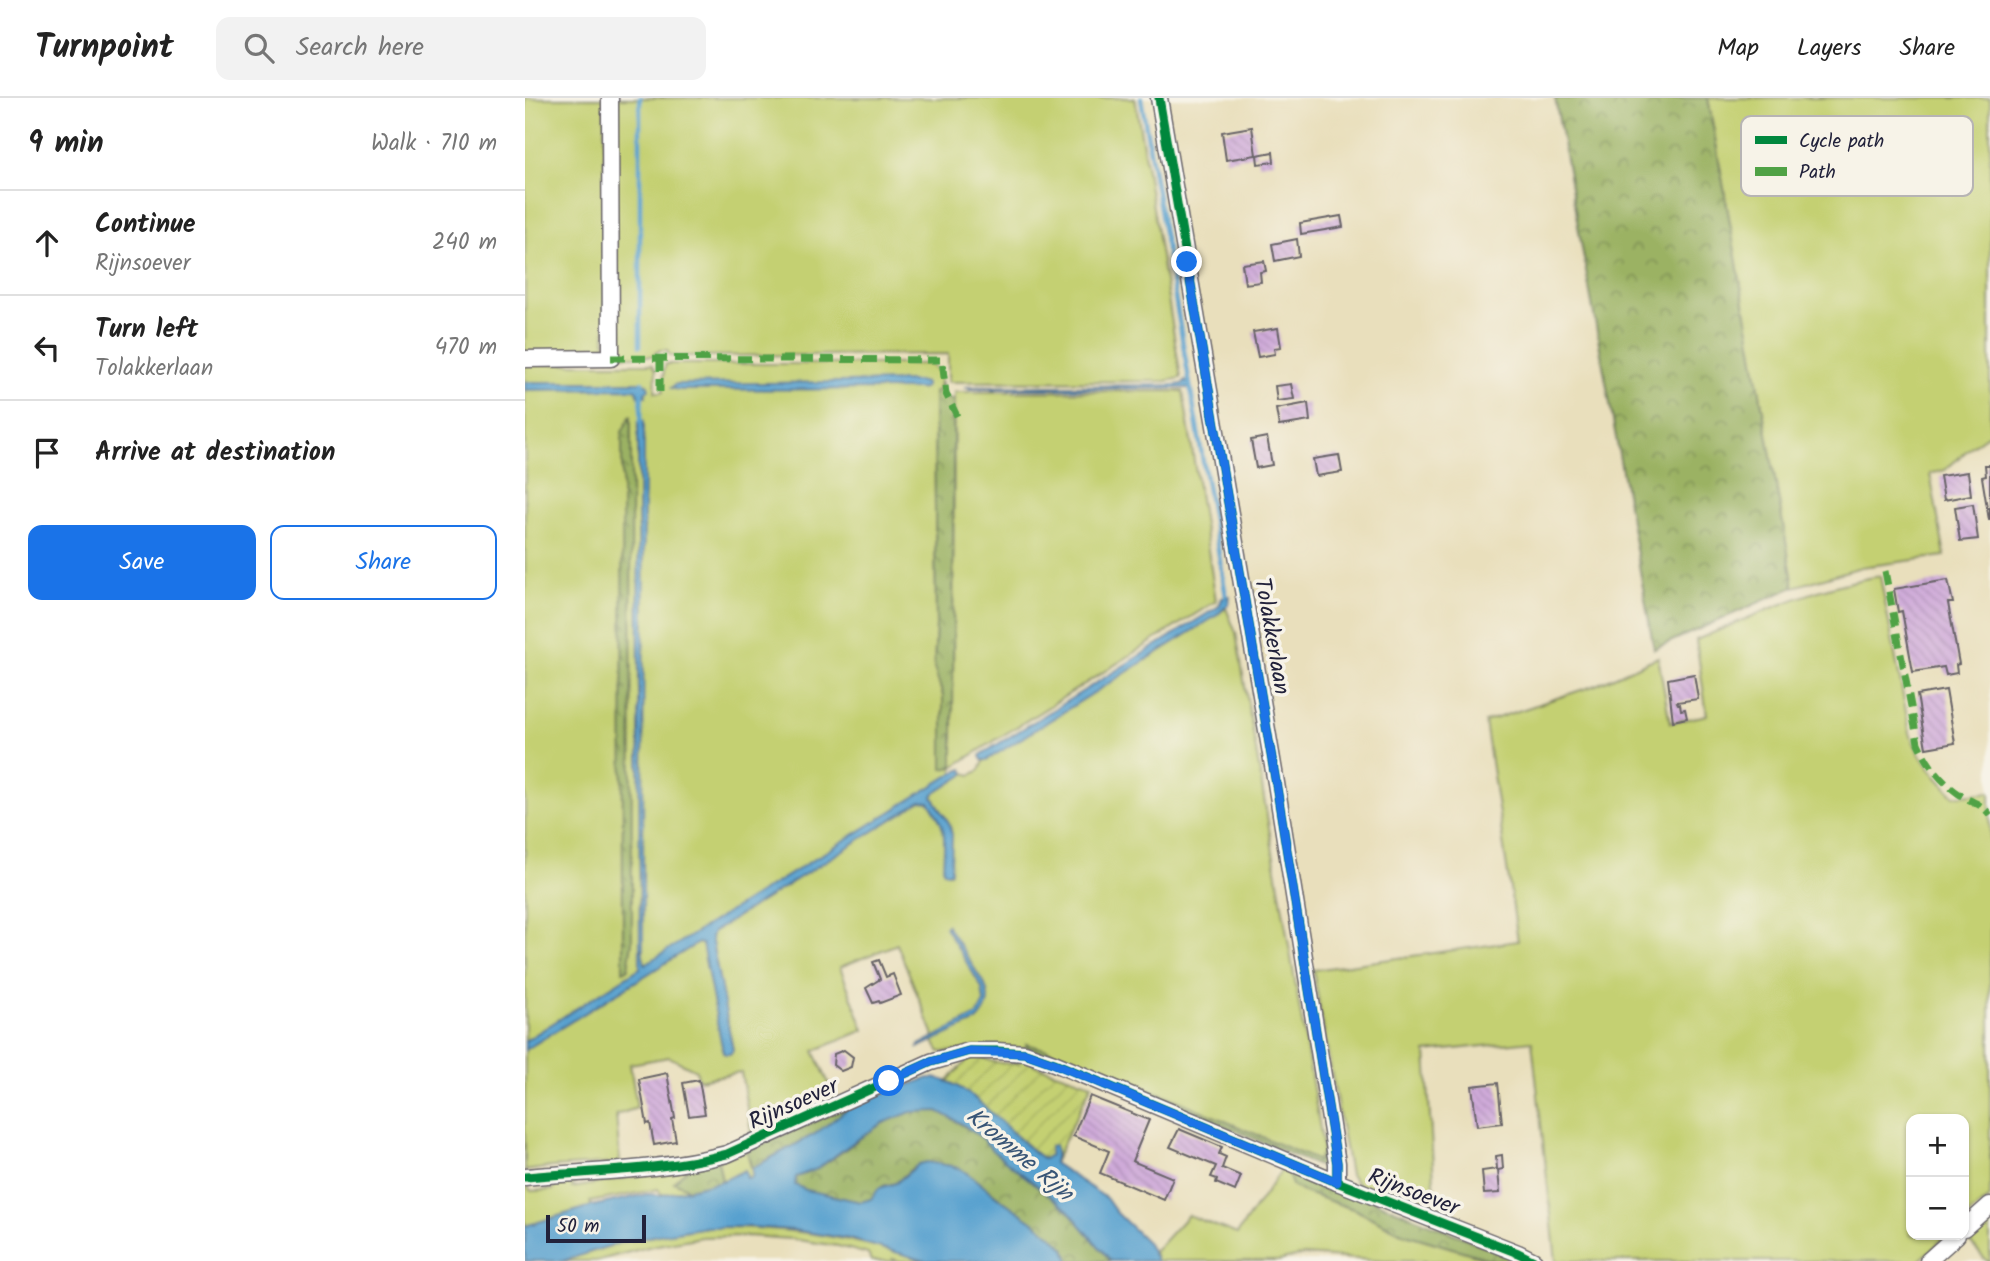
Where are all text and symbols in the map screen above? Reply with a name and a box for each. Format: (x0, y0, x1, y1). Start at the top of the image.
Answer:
search box (216, 17, 706, 80)
text: Turnpoint (35, 22, 174, 75)
text: Search here (296, 27, 424, 69)
icon: search (240, 29, 278, 67)
text: Map (1717, 29, 1759, 68)
text: Layers (1797, 29, 1861, 68)
text: Share (1899, 29, 1955, 68)
legend (1741, 116, 1973, 196)
text: 9 min (28, 120, 104, 168)
text: Walk · 710 m (371, 126, 497, 162)
text: Cycle path (1799, 127, 1884, 157)
text: Path (1799, 158, 1836, 188)
text: Continue (95, 204, 196, 246)
icon: ahead (28, 224, 66, 262)
text: 240 m (432, 225, 497, 261)
text: Rijnsoever (95, 246, 190, 282)
route end (1171, 246, 1202, 277)
text: Turn left (95, 309, 198, 351)
icon: left (28, 329, 66, 367)
text: 470 m (435, 330, 497, 366)
text: Tolakkerlaan (95, 351, 213, 387)
text: Arrive at destination (95, 432, 335, 474)
icon: arrive (28, 434, 66, 472)
button: Save (28, 525, 256, 600)
button: Share (270, 525, 497, 600)
street label: Tolakkerlaan (1243, 575, 1299, 698)
route start (873, 1065, 904, 1096)
street label: Rijnsoever (743, 1068, 846, 1141)
water label: Kromme Rijn (957, 1098, 1083, 1213)
map controls (1906, 1114, 1969, 1240)
button: + (1906, 1114, 1969, 1177)
street label: Rijnsoever (1362, 1159, 1465, 1227)
button: − (1906, 1177, 1969, 1240)
scale bar (546, 1212, 646, 1244)
text: 50 m (557, 1212, 599, 1242)

